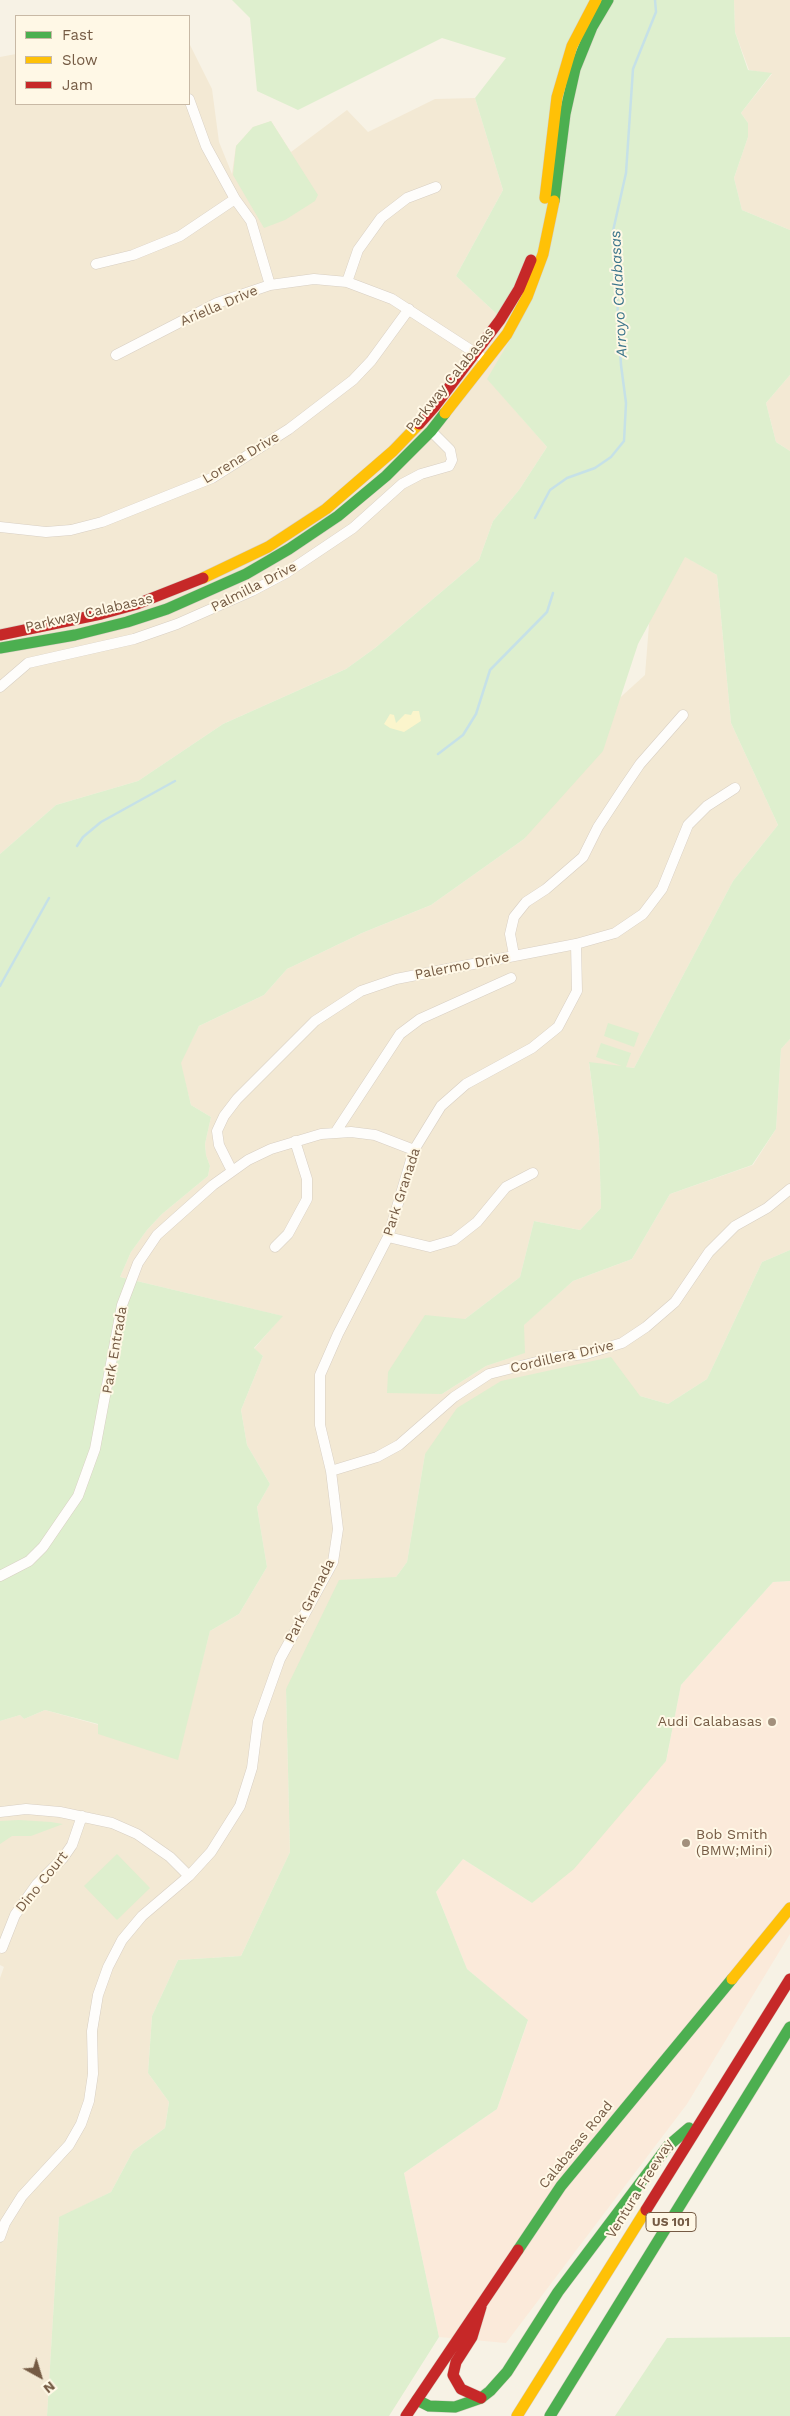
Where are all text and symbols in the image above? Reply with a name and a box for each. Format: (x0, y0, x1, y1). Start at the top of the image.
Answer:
legend (15, 15, 190, 105)
text: Fast (62, 26, 93, 44)
text: Slow (62, 51, 98, 69)
text: Jam (62, 76, 93, 94)
water label: Arroyo Calabasas (607, 230, 631, 358)
street label: Ariella Drive (178, 282, 260, 330)
street label: Parkway Calabasas (402, 324, 498, 436)
street label: Lorena Drive (200, 429, 282, 487)
street label: Palmilla Drive (208, 558, 300, 616)
street label: Parkway Calabasas (24, 590, 154, 636)
street label: Palermo Drive (413, 949, 511, 983)
street label: Park Granada (380, 1146, 424, 1238)
street label: Park Entrada (99, 1305, 131, 1395)
street label: Cordillera Drive (509, 1337, 615, 1377)
street label: Park Granada (282, 1556, 338, 1646)
place label: Audi Calabasas (658, 1714, 762, 1730)
marker: Audi Calabasas (766, 1716, 778, 1728)
place label: Bob Smith (BMW;Mini) (696, 1827, 772, 1860)
marker: Bob Smith (BMW;Mini) (680, 1837, 692, 1849)
street label: Dino Court (12, 1848, 72, 1916)
street label: Calabasas Road (535, 2098, 617, 2192)
street label: Ventura Freeway (603, 2136, 677, 2242)
road number: US 101 (646, 2212, 696, 2232)
north arrow (15, 2351, 65, 2401)
text: N (40, 2378, 59, 2397)

